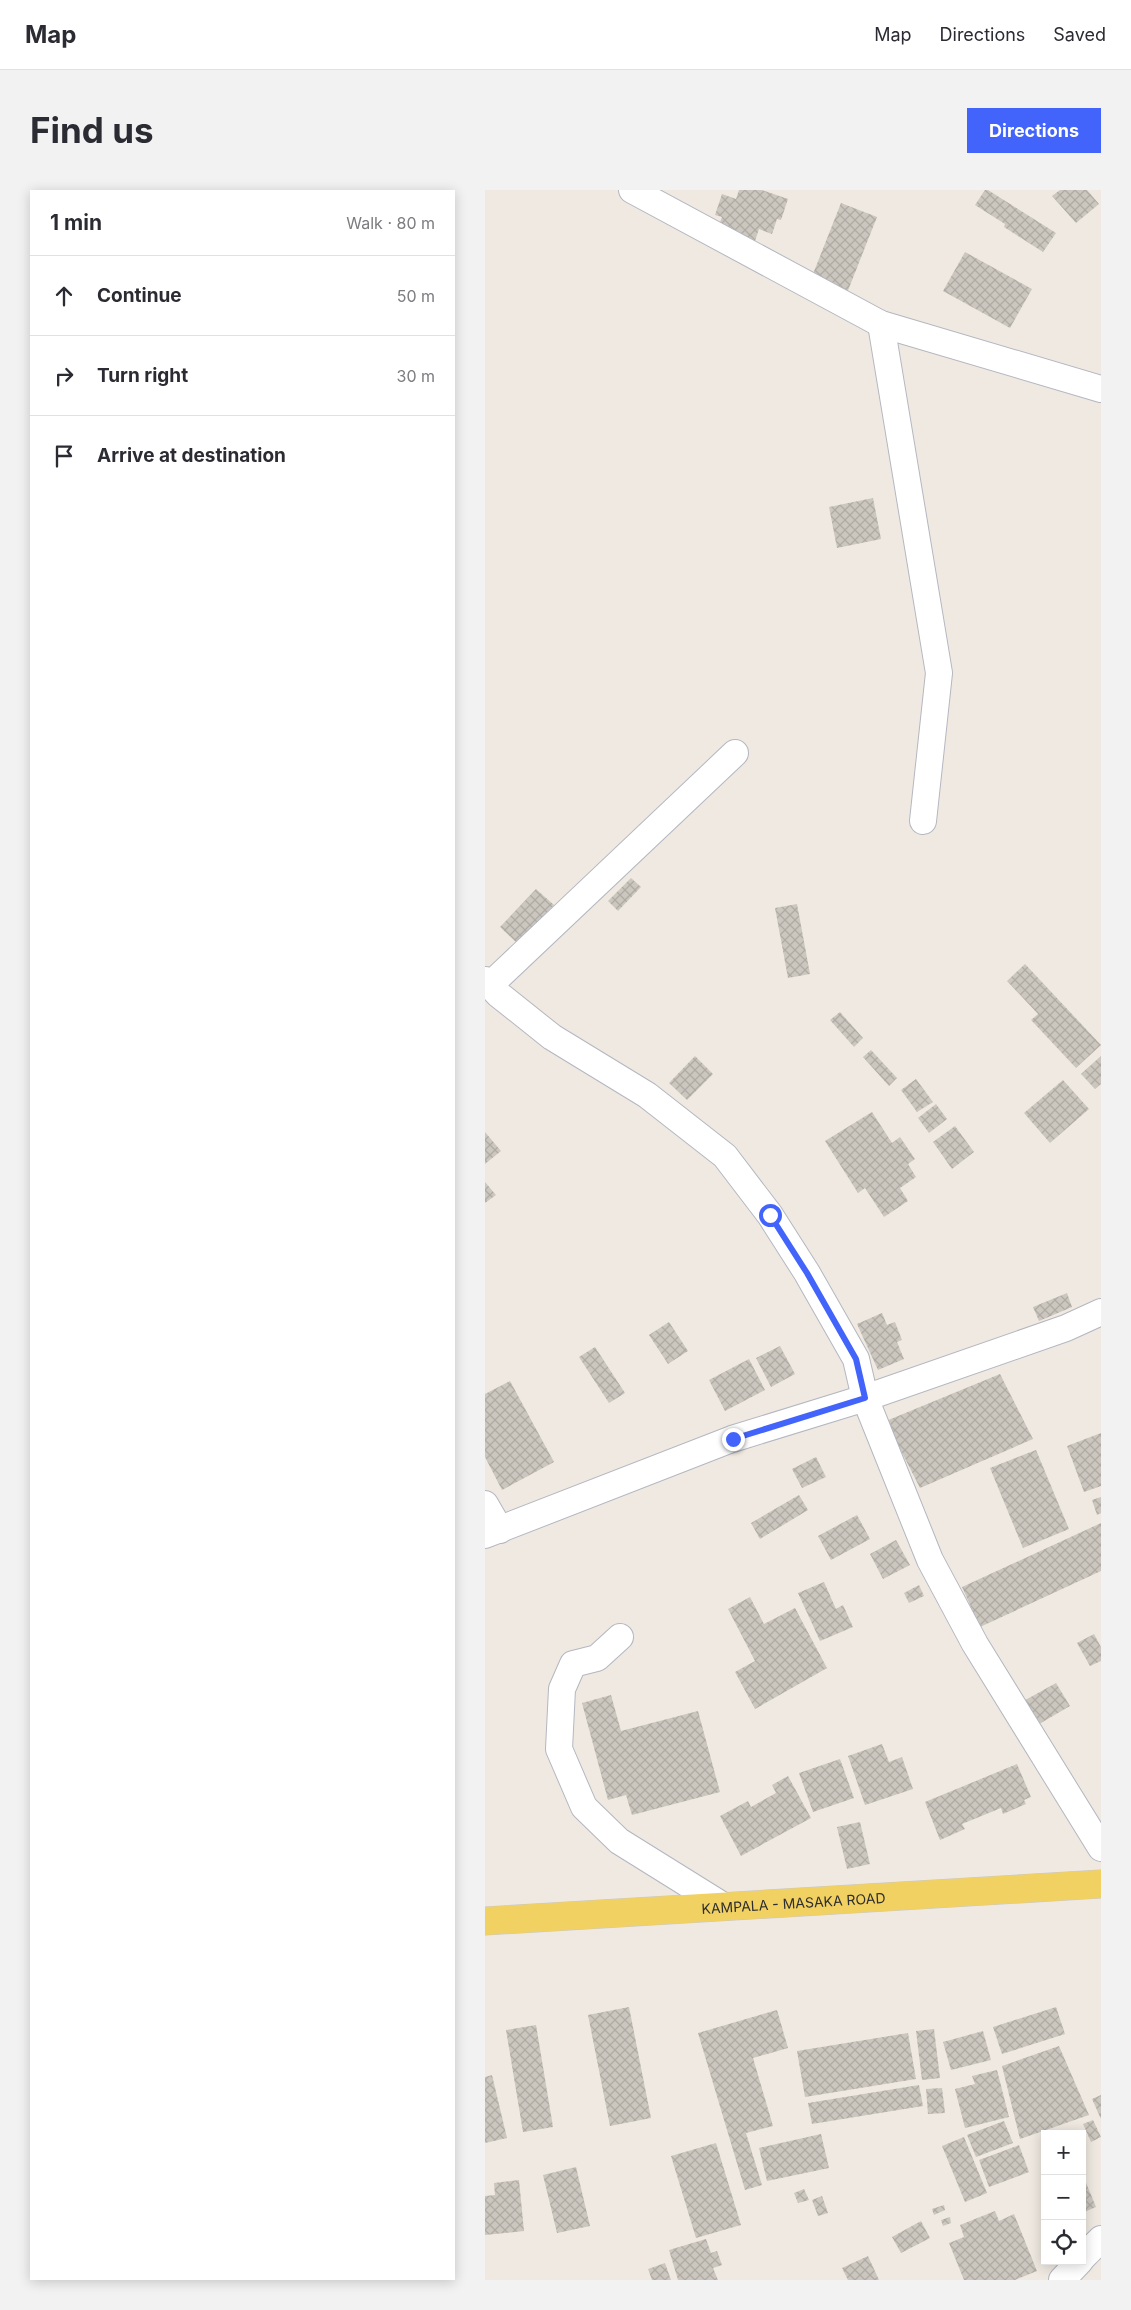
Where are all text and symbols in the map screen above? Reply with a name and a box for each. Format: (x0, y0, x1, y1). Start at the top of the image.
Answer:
text: Map (25, 20, 76, 49)
text: Map (874, 24, 912, 45)
text: Directions (940, 24, 1025, 45)
text: Saved (1053, 24, 1106, 45)
button: Directions (967, 108, 1101, 153)
text: Find us (30, 109, 154, 151)
text: 1 min (50, 210, 102, 235)
text: Walk · 80 m (346, 213, 435, 233)
icon: ahead (50, 282, 78, 310)
text: Continue (97, 284, 182, 307)
text: 50 m (397, 286, 435, 306)
icon: right (50, 362, 78, 390)
text: Turn right (97, 364, 188, 387)
text: 30 m (397, 366, 435, 386)
icon: arrive (50, 442, 78, 470)
text: Arrive at destination (97, 444, 286, 467)
route start (759, 1204, 782, 1227)
route end (722, 1428, 745, 1451)
street label: KAMPALA - MASAKA ROAD (701, 1888, 886, 1916)
map controls (1041, 2130, 1086, 2265)
button: + (1041, 2130, 1086, 2175)
button: − (1041, 2175, 1086, 2220)
button: locate (1041, 2220, 1086, 2265)

